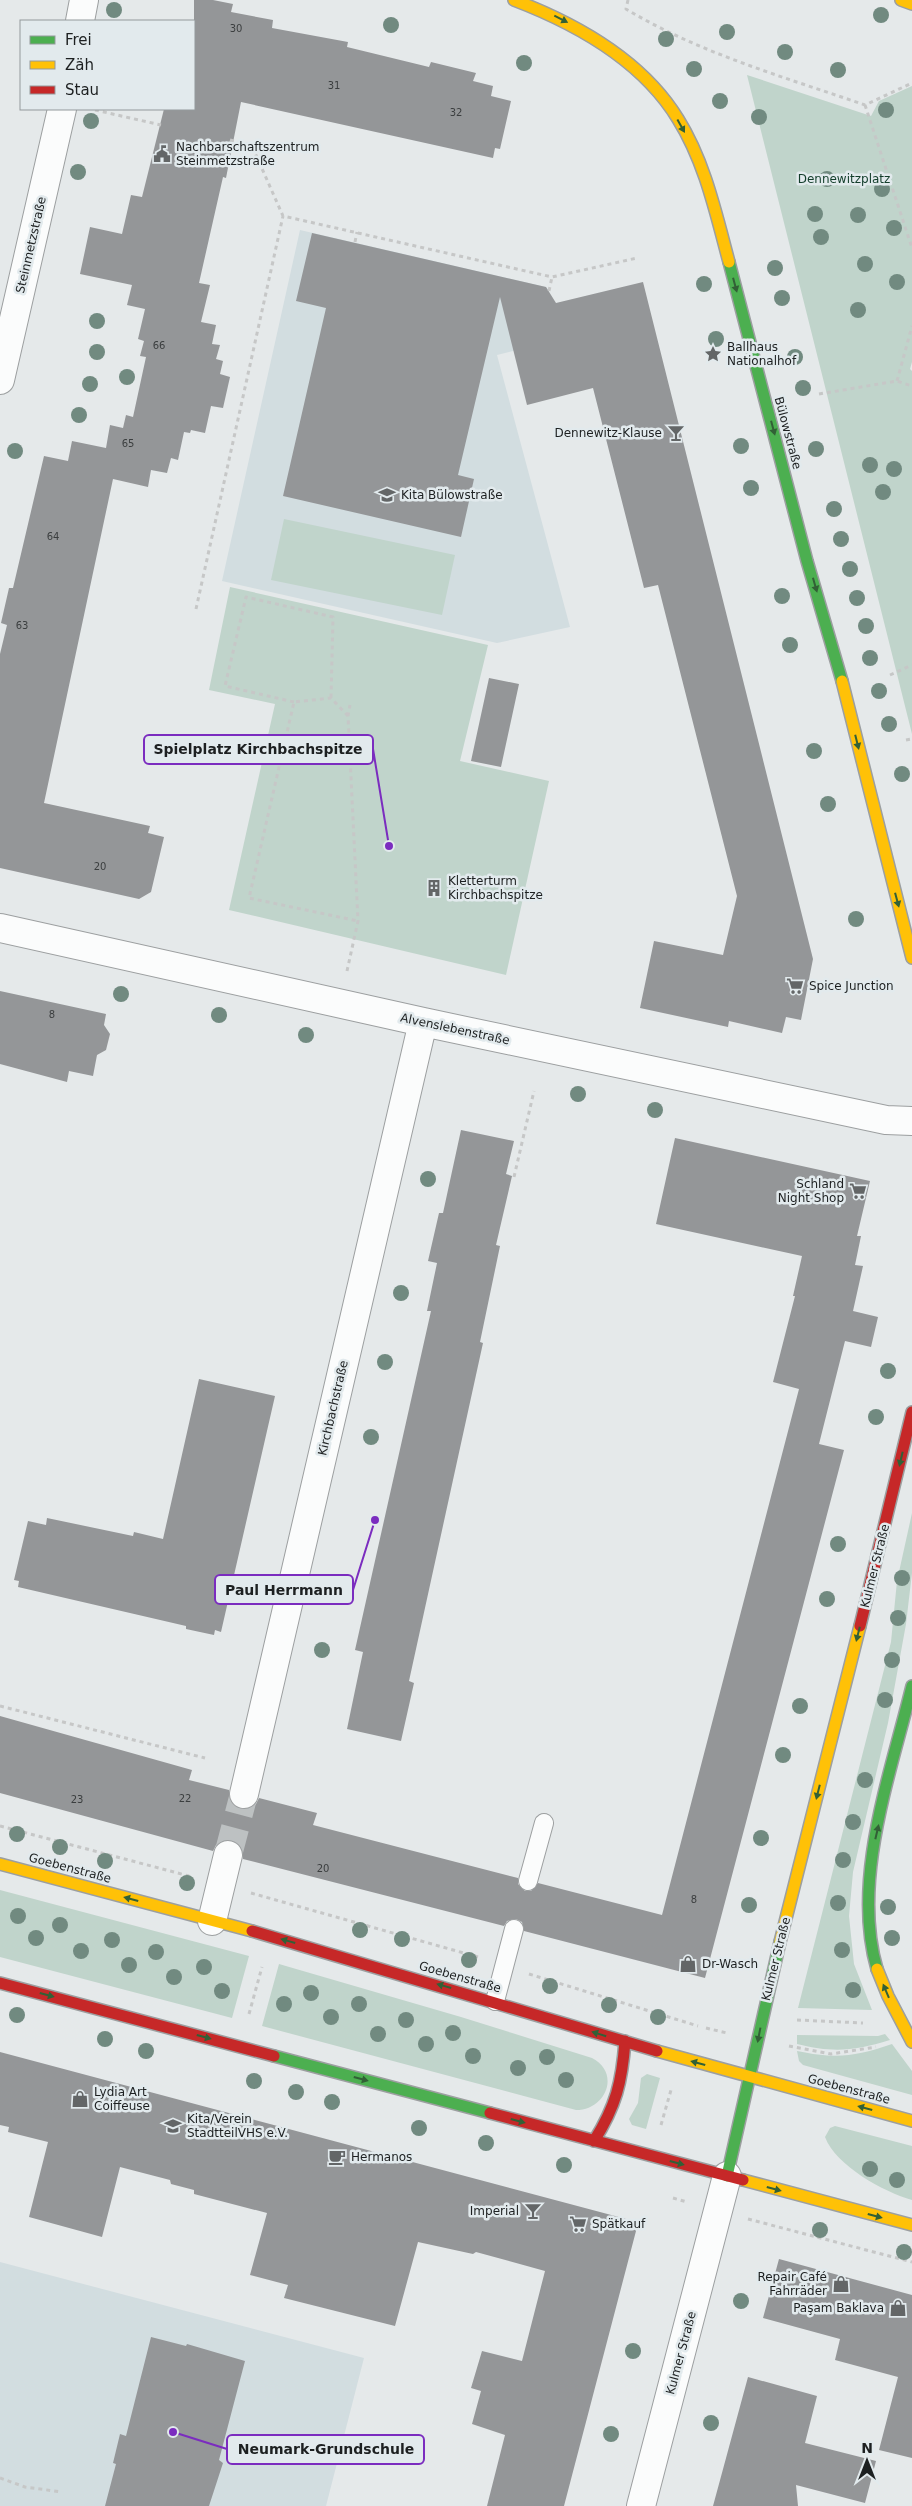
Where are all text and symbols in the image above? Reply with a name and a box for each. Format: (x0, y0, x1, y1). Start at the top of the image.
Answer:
one-way arrow (554, 15, 568, 23)
legend (20, 20, 195, 110)
house number: 30 (230, 23, 242, 34)
text: Frei (65, 31, 92, 49)
text: Zäh (65, 56, 94, 74)
house number: 31 (328, 80, 340, 91)
text: Stau (65, 81, 99, 99)
house number: 32 (450, 107, 462, 118)
one-way arrow (676, 119, 685, 132)
place label: Nachbarschaftszentrum Steinmetzstraße (176, 140, 319, 168)
public building icon: Nachbarschaftszentrum Steinmetzstraße (152, 144, 172, 164)
park label: Dennewitzplatz (798, 172, 890, 186)
street label: Steinmetzstraße (13, 195, 49, 295)
one-way arrow (731, 278, 739, 293)
house number: 66 (153, 340, 165, 351)
place label: Ballhaus Nationalhof (727, 340, 797, 368)
place icon: Ballhaus Nationalhof (703, 344, 723, 364)
street label: Bülowstraße (772, 395, 804, 471)
one-way arrow (769, 421, 777, 436)
bar icon: Dennewitz-Klause (666, 423, 686, 443)
place label: Dennewitz-Klause (555, 426, 662, 440)
house number: 65 (122, 438, 134, 449)
school or university icon: Kita Bülowstraße (377, 485, 397, 505)
place label: Kita Bülowstraße (401, 488, 503, 502)
house number: 64 (47, 531, 59, 542)
one-way arrow (811, 578, 819, 593)
house number: 63 (16, 620, 28, 631)
one-way arrow (853, 734, 861, 750)
callout: Spielplatz Kirchbachspitze (144, 735, 373, 764)
text: Spielplatz Kirchbachspitze (153, 741, 363, 757)
house number: 20 (94, 861, 106, 872)
place label: Kletterturm Kirchbachspitze (448, 874, 543, 902)
building icon: Kletterturm Kirchbachspitze (424, 878, 444, 898)
one-way arrow (893, 892, 901, 907)
supermarket icon: Spice Junction (785, 976, 805, 996)
place label: Spice Junction (809, 979, 894, 993)
house number: 8 (49, 1009, 55, 1020)
street label: Alvenslebenstraße (399, 1011, 511, 1047)
place label: Schland Night Shop (778, 1177, 844, 1205)
supermarket icon: Schland Night Shop (848, 1181, 868, 1201)
street label: Kirchbachstraße (315, 1359, 351, 1457)
one-way arrow (897, 1452, 905, 1467)
street label: Kulmer Straße (858, 1523, 892, 1609)
callout: Paul Herrmann (215, 1575, 353, 1604)
text: Paul Herrmann (225, 1582, 343, 1598)
one-way arrow (854, 1627, 862, 1642)
one-way arrow (814, 1784, 822, 1799)
house number: 22 (179, 1793, 191, 1804)
house number: 23 (71, 1794, 83, 1805)
one-way arrow (873, 1824, 881, 1839)
street label: Goebenstraße (27, 1850, 113, 1886)
house number: 20 (317, 1863, 329, 1874)
house number: 8 (691, 1894, 697, 1905)
one-way arrow (123, 1895, 139, 1903)
street label: Kulmer Straße (759, 1916, 793, 2002)
one-way arrow (280, 1937, 296, 1945)
shop icon: Dr-Wasch (678, 1954, 698, 1974)
place label: Dr-Wasch (702, 1957, 758, 1971)
street label: Goebenstraße (417, 1959, 503, 1995)
one-way arrow (436, 1982, 451, 1990)
one-way arrow (882, 1984, 890, 1998)
one-way arrow (40, 1992, 55, 2000)
one-way arrow (755, 2028, 763, 2043)
one-way arrow (592, 2029, 607, 2037)
one-way arrow (197, 2034, 212, 2042)
one-way arrow (691, 2059, 706, 2067)
street label: Goebenstraße (806, 2071, 892, 2107)
one-way arrow (354, 2075, 369, 2083)
place label: Lydia Art Coiffeuse (94, 2085, 150, 2113)
shop icon: Lydia Art Coiffeuse (70, 2089, 90, 2109)
one-way arrow (857, 2104, 872, 2112)
place label: Kita/Verein StadtteilVHS e.V. (187, 2112, 288, 2140)
school or university icon: Kita/Verein StadtteilVHS e.V. (163, 2116, 183, 2136)
one-way arrow (511, 2117, 526, 2125)
cafe icon: Hermanos (327, 2147, 347, 2167)
place label: Hermanos (351, 2150, 412, 2164)
one-way arrow (669, 2159, 684, 2167)
one-way arrow (766, 2185, 781, 2193)
bar icon: Imperial (523, 2201, 543, 2221)
place label: Imperial (470, 2204, 519, 2218)
one-way arrow (868, 2212, 883, 2220)
supermarket icon: Spätkauf (568, 2214, 588, 2234)
place label: Spätkauf (592, 2217, 646, 2231)
place label: Repair Café Fahrräder (757, 2270, 827, 2298)
shop icon: Repair Café Fahrräder (831, 2274, 851, 2294)
shop icon: Paşam Baklava (888, 2298, 908, 2318)
place label: Paşam Baklava (793, 2301, 884, 2315)
street label: Kulmer Straße (663, 2310, 699, 2396)
callout: Neumark-Grundschule (227, 2435, 424, 2464)
north arrow (842, 2436, 892, 2486)
text: N (861, 2440, 873, 2456)
text: Neumark-Grundschule (238, 2441, 414, 2457)

